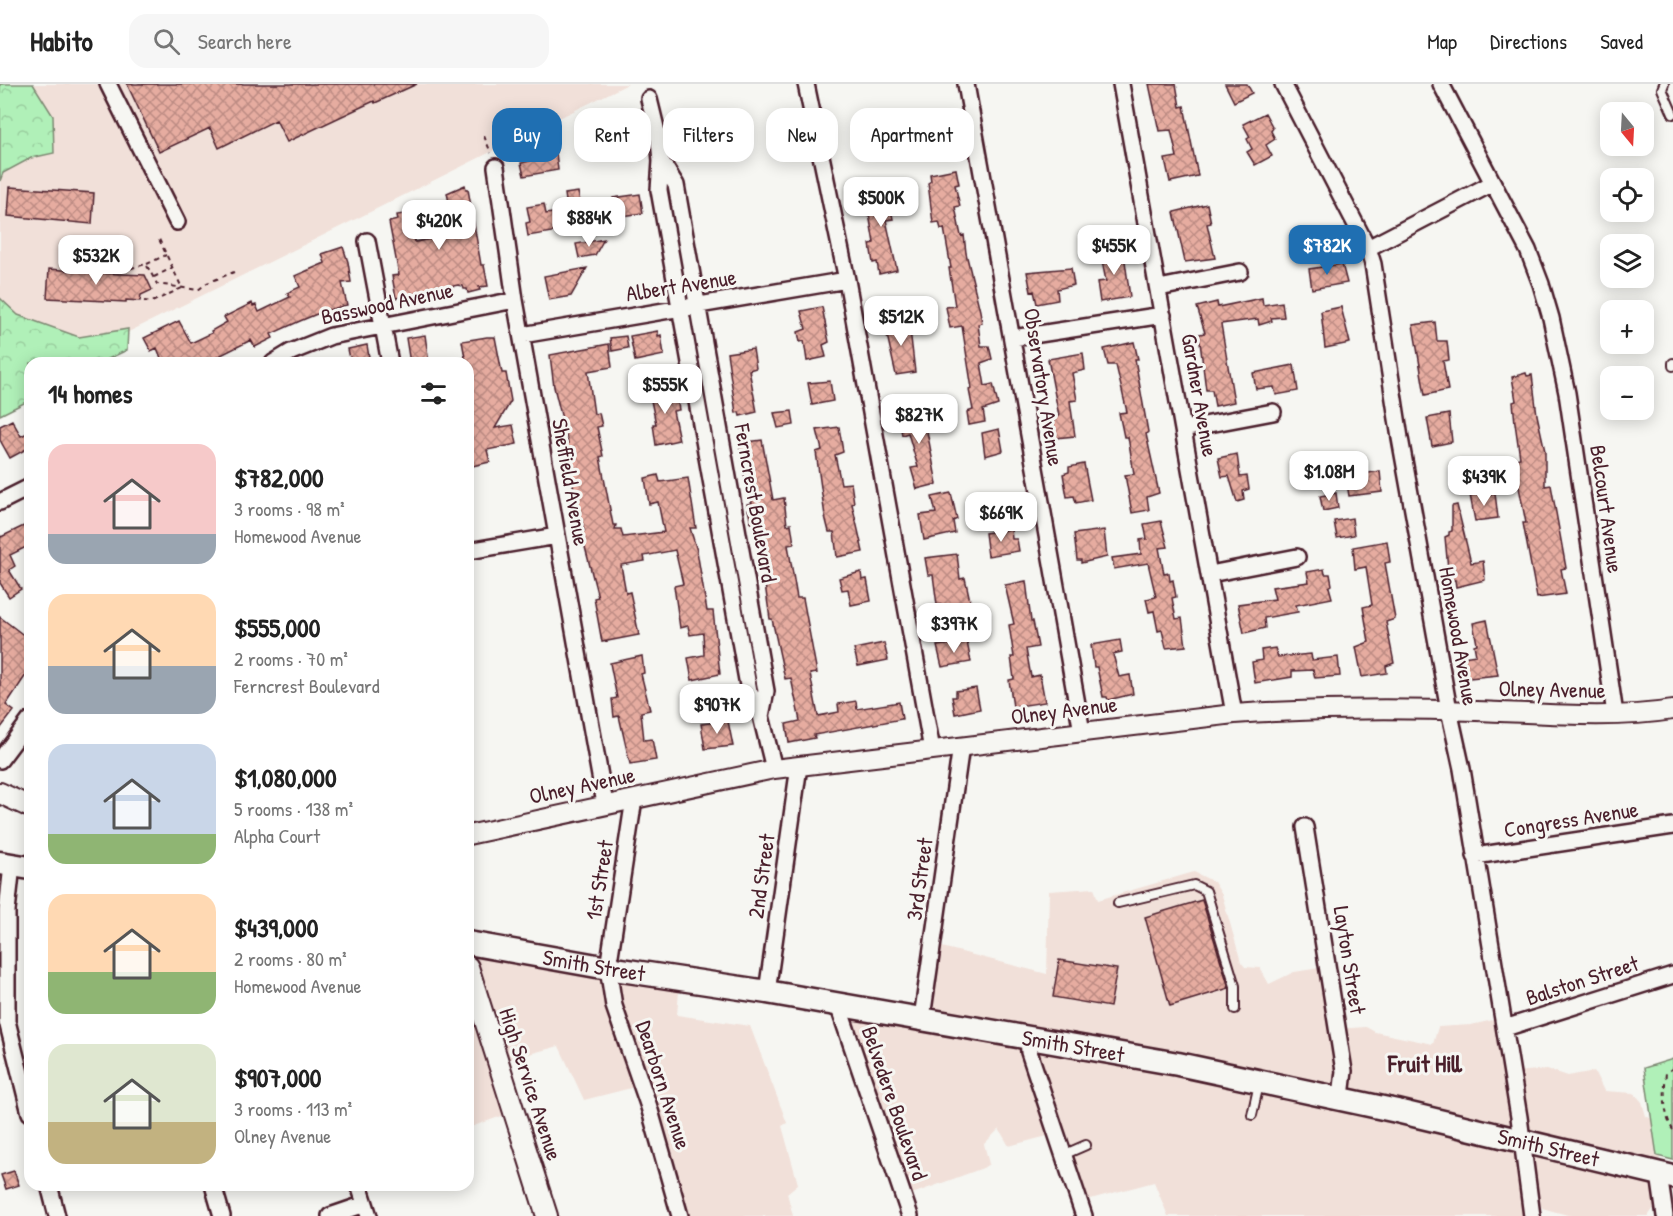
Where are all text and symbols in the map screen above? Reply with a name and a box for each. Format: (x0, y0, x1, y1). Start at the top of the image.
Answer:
search box (129, 14, 549, 68)
text: Habito (30, 22, 93, 60)
icon: search (150, 25, 183, 58)
text: Search here (198, 26, 292, 56)
text: Map (1427, 27, 1457, 56)
text: Directions (1490, 27, 1567, 56)
text: Saved (1600, 27, 1643, 56)
north arrow (1600, 102, 1654, 156)
map controls (1600, 102, 1654, 420)
chip: Buy (492, 108, 562, 162)
chip: Rent (574, 108, 651, 162)
chip: Filters (663, 108, 754, 162)
chip: New (766, 108, 838, 162)
chip: Apartment (850, 108, 974, 162)
button: locate (1600, 168, 1654, 222)
pin: $500K (839, 177, 923, 228)
text: $500K (858, 183, 904, 210)
pin: $884K (547, 197, 631, 248)
pin: $420K (397, 200, 481, 251)
text: $884K (566, 203, 612, 230)
text: $420K (416, 206, 462, 233)
pin: $455K (1072, 225, 1156, 276)
pin: $782K (1285, 225, 1369, 276)
text: $455K (1091, 231, 1137, 258)
text: $782K (1303, 231, 1351, 258)
button: layers (1600, 234, 1654, 288)
pin: $532K (54, 235, 138, 286)
text: $532K (72, 241, 120, 268)
street label: Albert Avenue (624, 261, 739, 309)
street label: Basswood Avenue (318, 274, 456, 332)
pin: $512K (859, 296, 943, 347)
button: + (1600, 300, 1654, 354)
text: $512K (878, 302, 924, 329)
street label: Observatory Avenue (1017, 306, 1071, 468)
street label: Gardner Avenue (1174, 331, 1226, 459)
pin: $555K (623, 364, 707, 415)
button: − (1600, 366, 1654, 420)
text: $555K (642, 370, 688, 397)
text: 14 homes (48, 376, 133, 411)
icon: filters (417, 377, 450, 410)
pin: $827K (877, 394, 961, 445)
text: $827K (895, 400, 943, 427)
street label: Sheffield Avenue (545, 416, 597, 548)
street label: Ferncrest Boulevard (727, 421, 785, 585)
street label: Belcourt Avenue (1583, 443, 1631, 575)
pin: $1.08M (1280, 451, 1378, 502)
pin: $439K (1442, 456, 1526, 507)
text: $1.08M (1303, 457, 1355, 484)
text: $782,000 (234, 460, 324, 495)
text: $439K (1462, 462, 1506, 489)
icon: home (96, 468, 168, 540)
pin: $669K (959, 492, 1043, 543)
text: 3 rooms · 98 m² (234, 495, 345, 522)
text: $669K (979, 498, 1023, 525)
text: Homewood Avenue (234, 522, 361, 549)
street label: Homewood Avenue (1432, 564, 1486, 708)
pin: $397K (912, 603, 996, 654)
text: $397K (931, 609, 977, 636)
text: $555,000 (234, 610, 320, 645)
icon: home (96, 618, 168, 690)
text: 2 rooms · 70 m² (234, 645, 348, 672)
text: Ferncrest Boulevard (234, 672, 380, 699)
street label: Olney Avenue (1498, 673, 1606, 705)
pin: $907K (675, 684, 759, 735)
street label: Olney Avenue (1009, 689, 1119, 731)
text: $907K (694, 690, 740, 717)
street label: Olney Avenue (527, 759, 638, 811)
text: $1,080,000 (234, 760, 337, 795)
icon: home (96, 768, 168, 840)
street label: Congress Avenue (1502, 794, 1641, 844)
text: 5 rooms · 138 m² (234, 795, 353, 822)
text: Alpha Court (234, 822, 320, 849)
street label: 2nd Street (740, 831, 782, 920)
street label: 3rd Street (898, 835, 940, 922)
street label: 1st Street (578, 838, 620, 922)
street label: Layton Street (1327, 904, 1373, 1016)
text: $439,000 (234, 910, 318, 945)
icon: home (96, 918, 168, 990)
street label: Smith Street (541, 942, 648, 988)
text: 2 rooms · 80 m² (234, 945, 347, 972)
street label: Balston Street (1522, 948, 1643, 1012)
text: Homewood Avenue (234, 972, 361, 999)
street label: High Service Avenue (492, 1004, 570, 1164)
street label: Dearborn Avenue (629, 1017, 699, 1153)
street label: Belvedere Boulevard (855, 1022, 936, 1184)
street label: Smith Street (1020, 1022, 1127, 1069)
district label: Fruit Hill (1387, 1047, 1463, 1079)
text: $907,000 (234, 1060, 321, 1095)
icon: home (96, 1068, 168, 1140)
text: 3 rooms · 113 m² (234, 1095, 352, 1122)
street label: Smith Street (1495, 1121, 1603, 1174)
text: Olney Avenue (234, 1122, 331, 1149)

